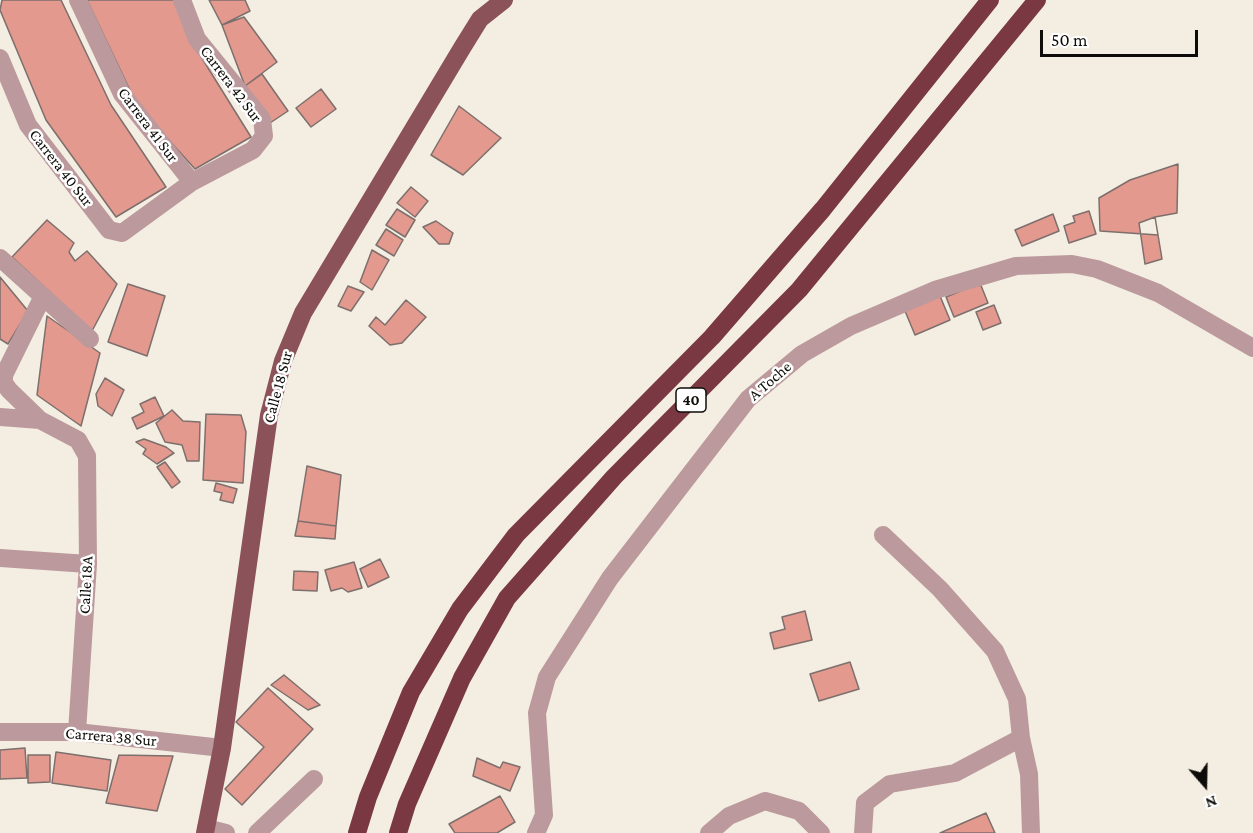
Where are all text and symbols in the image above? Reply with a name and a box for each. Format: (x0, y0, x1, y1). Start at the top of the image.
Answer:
scale bar (1043, 18, 1200, 56)
text: 50 m (1051, 30, 1088, 50)
street label: Carrera 42 Sur (196, 42, 266, 126)
street label: Carrera 41 Sur (114, 84, 182, 166)
street label: Carrera 40 Sur (25, 126, 97, 210)
street label: Calle 18 Sur (259, 349, 297, 425)
street label: A Toche (745, 357, 795, 405)
road number: 40 (676, 388, 706, 412)
street label: Calle 18A (75, 555, 97, 615)
street label: Carrera 38 Sur (65, 723, 157, 751)
north arrow (1175, 755, 1235, 815)
text: N (1203, 793, 1219, 812)

